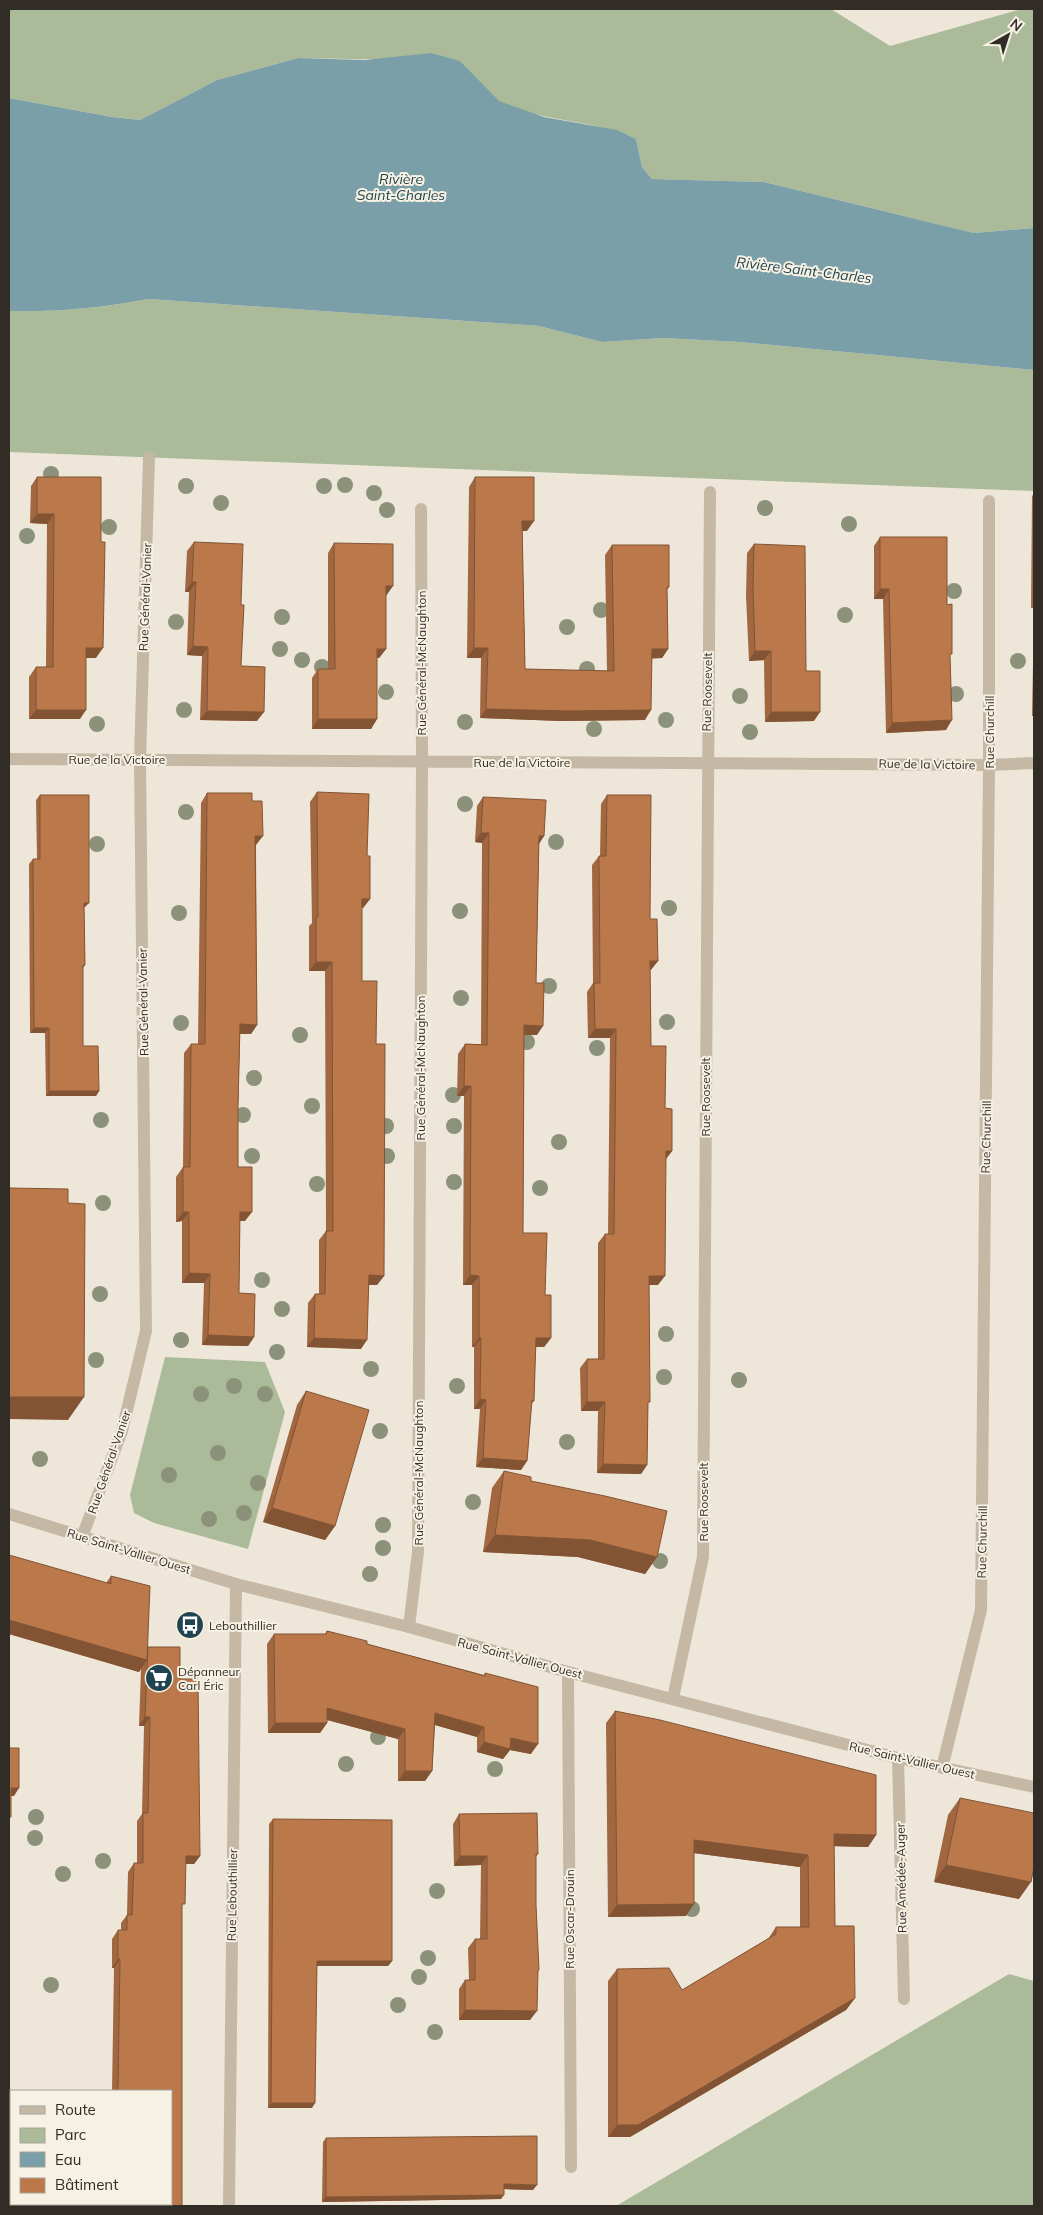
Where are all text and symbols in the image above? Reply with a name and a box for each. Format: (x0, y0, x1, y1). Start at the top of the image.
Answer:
north arrow (983, 10, 1033, 60)
text: N (1006, 15, 1026, 35)
water label: Rivière Saint-Charles (357, 170, 445, 204)
water label: Rivière Saint-Charles (735, 253, 873, 287)
street label: Rue Général-Vanier (136, 542, 154, 651)
street label: Rue Général-McNaughton (414, 591, 429, 735)
street label: Rue Roosevelt (699, 652, 715, 732)
street label: Rue Churchill (982, 696, 997, 768)
street label: Rue de la Victoire (69, 752, 165, 767)
street label: Rue de la Victoire (474, 755, 570, 770)
street label: Rue de la Victoire (878, 756, 976, 772)
street label: Rue Général-Vanier (135, 947, 151, 1056)
street label: Rue Général-McNaughton (413, 996, 428, 1140)
street label: Rue Roosevelt (698, 1057, 713, 1137)
street label: Rue Churchill (978, 1100, 994, 1174)
street label: Rue Général-McNaughton (411, 1401, 426, 1545)
street label: Rue Général-Vanier (84, 1408, 134, 1516)
street label: Rue Roosevelt (696, 1462, 711, 1542)
street label: Rue Churchill (974, 1505, 990, 1579)
street label: Rue Saint-Vallier Ouest (65, 1525, 193, 1577)
bus stop icon: Lebouthillier (175, 1610, 205, 1640)
place label: Lebouthillier (209, 1618, 277, 1633)
street label: Rue Saint-Vallier Ouest (456, 1634, 584, 1682)
supermarket icon: Dépanneur Carl Éric (144, 1663, 174, 1693)
place label: Dépanneur Carl Éric (178, 1664, 240, 1693)
street label: Rue Saint-Vallier Ouest (848, 1738, 976, 1782)
street label: Rue Amédée-Auger (893, 1822, 909, 1933)
street label: Rue Lebouthillier (224, 1848, 240, 1941)
street label: Rue Oscar-Drouin (562, 1869, 577, 1969)
legend (10, 2090, 172, 2205)
text: Route (55, 2100, 96, 2119)
text: Parc (55, 2125, 86, 2144)
text: Eau (55, 2150, 81, 2169)
text: Bâtiment (55, 2175, 118, 2194)

